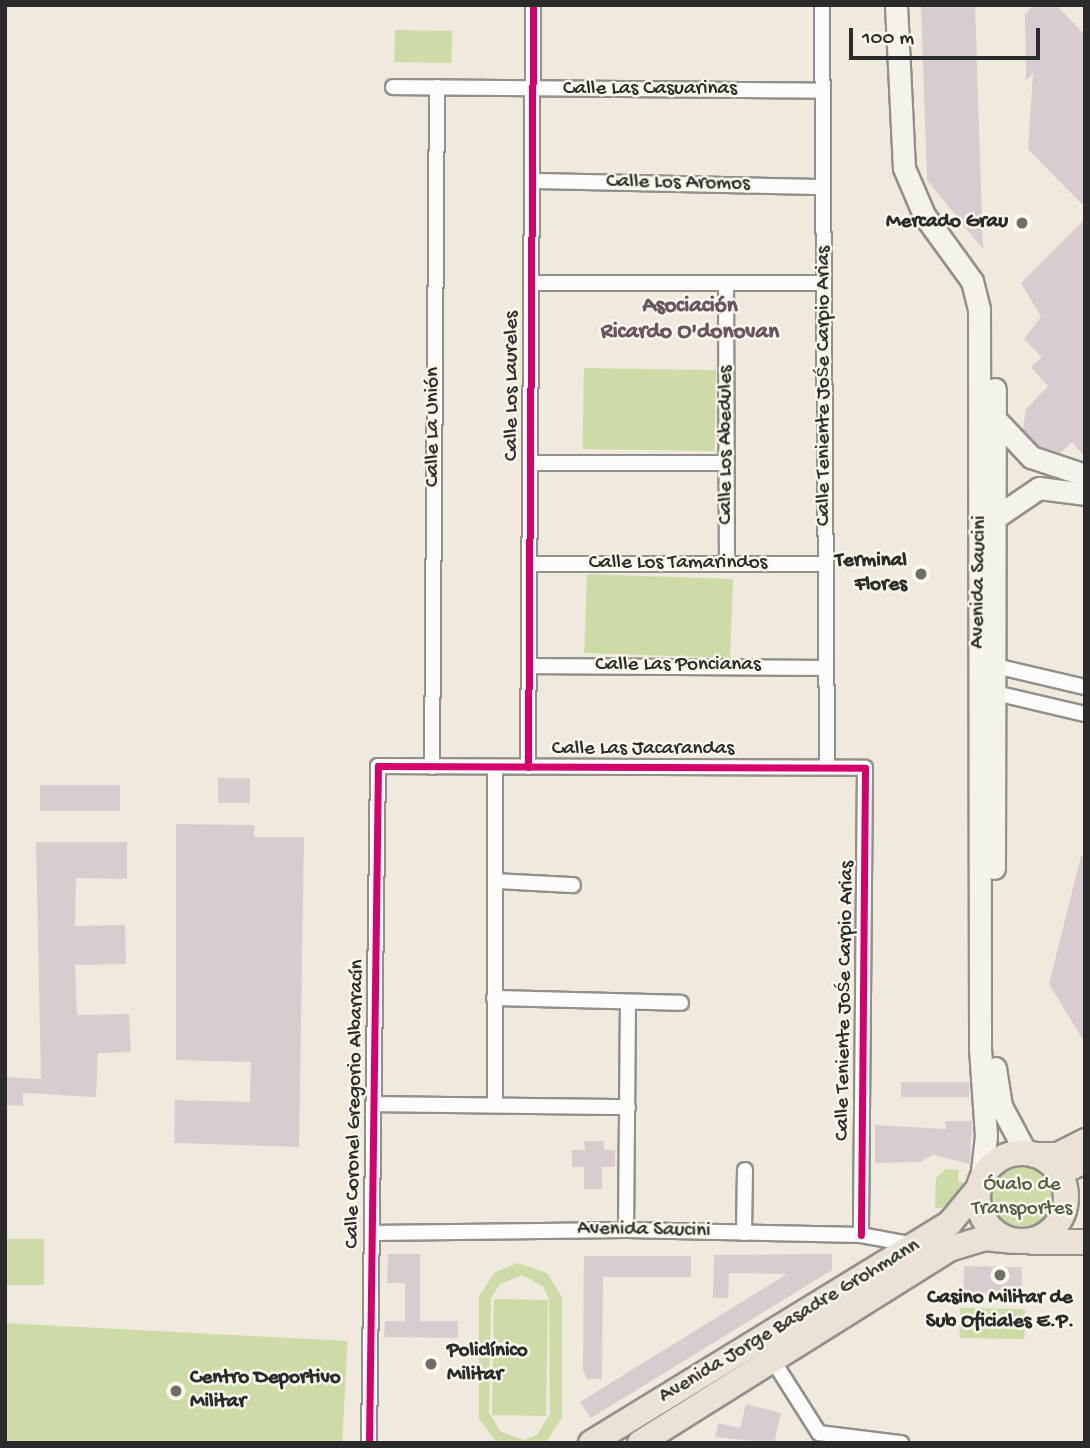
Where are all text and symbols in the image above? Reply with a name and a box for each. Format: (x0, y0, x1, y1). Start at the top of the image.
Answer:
scale bar (852, 14, 1043, 58)
text: 100 m (862, 27, 914, 52)
street label: Calle Las Casuarinas (563, 77, 737, 103)
street label: Calle Los Aromos (606, 170, 750, 198)
place label: Mercado Grau (886, 210, 1008, 236)
marker: Mercado Grau (1014, 215, 1030, 231)
street label: Calle Teniente Jośe Carpio Arias (812, 246, 838, 526)
district label: Asociación Ricardo O'donovan (601, 293, 779, 347)
street label: Calle Los Laureles (500, 311, 526, 461)
street label: Calle Los Abedules (714, 365, 740, 525)
street label: Calle La Unión (421, 367, 447, 487)
street label: Avenida Saucini (966, 515, 994, 649)
place label: Terminal Flores (835, 549, 907, 599)
street label: Calle Los Tamarindos (589, 551, 767, 577)
marker: Terminal Flores (913, 566, 929, 582)
street label: Calle Las Poncianas (595, 653, 761, 679)
street label: Calle Las Jacarandas (552, 737, 734, 763)
street label: Calle Teniente Jośe Carpio Arias (831, 861, 861, 1141)
street label: Calle Coronel Gregorio Albarracín (341, 959, 371, 1249)
park label: Óvalo de Transportes (972, 1173, 1072, 1223)
street label: Avenida Saucini (577, 1217, 711, 1245)
street label: Avenida Jorge Basadre Grohmann (655, 1234, 925, 1410)
marker: Casino Militar de Sub Oficiales E.P. (992, 1267, 1008, 1283)
place label: Casino Militar de Sub Oficiales E.P. (926, 1286, 1074, 1336)
place label: Policlínico Militar (447, 1339, 528, 1389)
marker: Policlínico Militar (421, 1354, 441, 1374)
place label: Centro Deportivo Militar (190, 1366, 341, 1416)
marker: Centro Deportivo Militar (168, 1383, 184, 1399)

